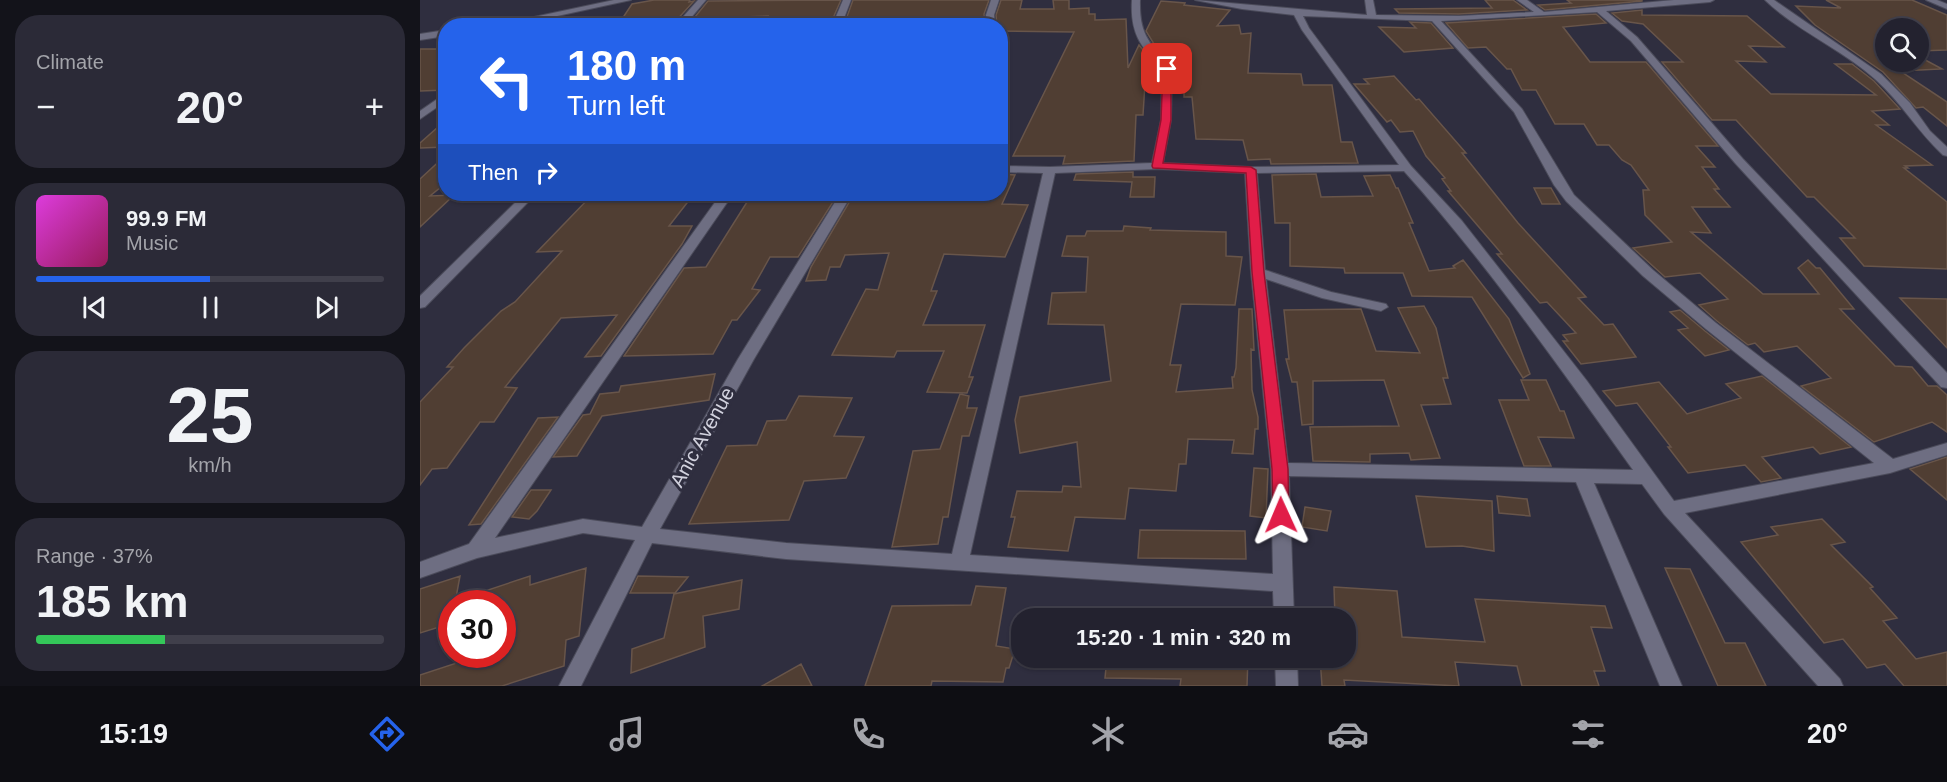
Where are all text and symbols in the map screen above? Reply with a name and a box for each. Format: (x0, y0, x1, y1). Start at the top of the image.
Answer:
map controls (1875, 18, 1929, 72)
button: search (1875, 18, 1929, 72)
icon: left (468, 42, 546, 120)
text: 180 m (567, 42, 686, 89)
pin (1141, 43, 1192, 94)
text: Climate (36, 51, 104, 73)
icon: arrive (1150, 52, 1183, 85)
text: 20° (176, 82, 244, 133)
text: − (36, 88, 55, 125)
text: + (365, 88, 384, 125)
text: Turn left (567, 91, 665, 121)
icon: right (530, 156, 563, 189)
text: Then (468, 160, 518, 185)
text: 99.9 FM (126, 206, 207, 231)
text: Music (126, 232, 178, 254)
icon: previous (78, 291, 111, 324)
icon: pause (194, 291, 227, 324)
icon: next (310, 291, 343, 324)
text: 25 (167, 371, 253, 459)
street label: Anic Avenue (666, 383, 738, 491)
text: km/h (188, 454, 232, 476)
position arrow (1249, 483, 1313, 547)
text: Range · 37% (36, 545, 153, 567)
text: 185 km (36, 576, 189, 627)
speed limit sign: 30 (438, 590, 516, 668)
text: 15:20 · 1 min · 320 m (1076, 625, 1291, 650)
icon: directions (366, 713, 408, 755)
icon: music (606, 713, 648, 755)
icon: phone (847, 713, 889, 755)
icon: climate (1087, 713, 1129, 755)
icon: car (1327, 713, 1369, 755)
icon: filters (1567, 713, 1609, 755)
text: 15:19 (99, 719, 168, 749)
text: 20° (1807, 719, 1848, 749)

